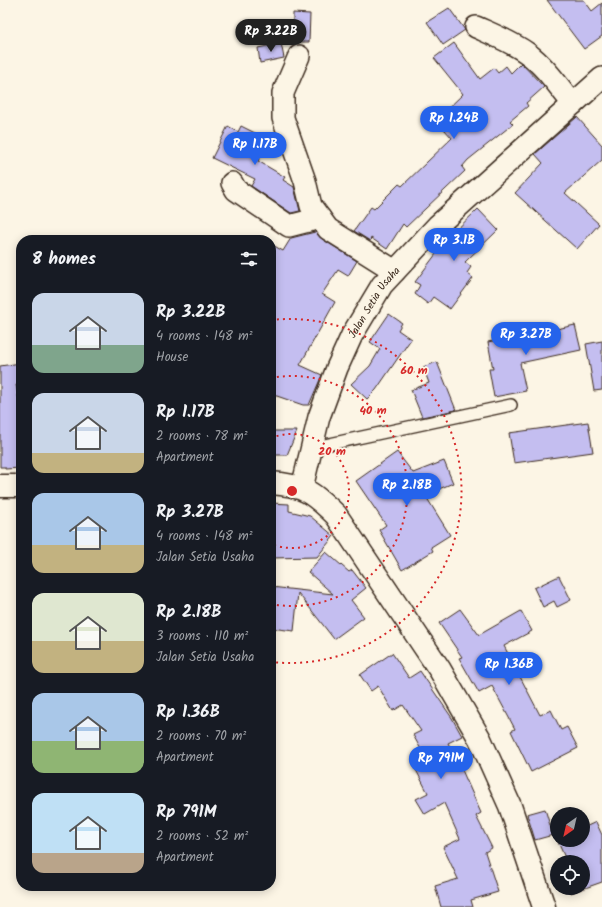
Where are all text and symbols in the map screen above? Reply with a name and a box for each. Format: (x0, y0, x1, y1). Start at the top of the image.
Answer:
pin: Rp 3.22B (230, 19, 312, 53)
text: Rp 3.22B (244, 21, 298, 42)
pin: Rp 1.24B (413, 106, 495, 140)
text: Rp 1.24B (429, 108, 479, 129)
pin: Rp 1.17B (214, 132, 296, 166)
text: Rp 1.17B (233, 134, 278, 155)
pin: Rp 3.1B (417, 228, 491, 262)
text: Rp 3.1B (433, 230, 475, 251)
text: 8 homes (32, 246, 96, 273)
icon: filters (238, 248, 260, 270)
street label: Jalan Setia Usaha (344, 263, 405, 342)
text: Rp 3.22B (156, 299, 226, 326)
icon: home (64, 309, 112, 357)
pin: Rp 3.27B (485, 322, 567, 356)
text: Rp 3.27B (500, 324, 552, 345)
text: 4 rooms · 148 m² (156, 326, 253, 347)
text: House (156, 347, 188, 368)
text: 60 m (400, 361, 428, 380)
text: Rp 1.17B (156, 399, 215, 426)
text: 40 m (359, 401, 387, 420)
icon: home (64, 409, 112, 457)
text: 2 rooms · 78 m² (156, 426, 248, 447)
text: 20 m (318, 442, 346, 461)
text: Apartment (156, 447, 214, 468)
pin: Rp 2.18B (366, 473, 448, 507)
text: Rp 2.18B (382, 475, 432, 496)
centre of rings (285, 484, 299, 498)
text: Rp 3.27B (156, 499, 224, 526)
icon: home (64, 509, 112, 557)
text: 4 rooms · 148 m² (156, 526, 253, 547)
text: Jalan Setia Usaha (156, 547, 254, 568)
text: Rp 2.18B (156, 599, 222, 626)
icon: home (64, 609, 112, 657)
text: 3 rooms · 110 m² (156, 626, 248, 647)
text: Jalan Setia Usaha (156, 647, 254, 668)
pin: Rp 1.36B (468, 652, 550, 686)
text: Rp 1.36B (484, 654, 534, 675)
text: Rp 1.36B (156, 699, 220, 726)
icon: home (64, 709, 112, 757)
text: 2 rooms · 70 m² (156, 726, 246, 747)
pin: Rp 791M (404, 746, 478, 780)
text: Apartment (156, 747, 214, 768)
text: Rp 791M (418, 748, 464, 769)
text: Rp 791M (156, 799, 217, 826)
north arrow (550, 807, 590, 847)
map controls (550, 807, 590, 895)
icon: home (64, 809, 112, 857)
text: 2 rooms · 52 m² (156, 826, 248, 847)
text: Apartment (156, 847, 214, 868)
button: locate (550, 855, 590, 895)

